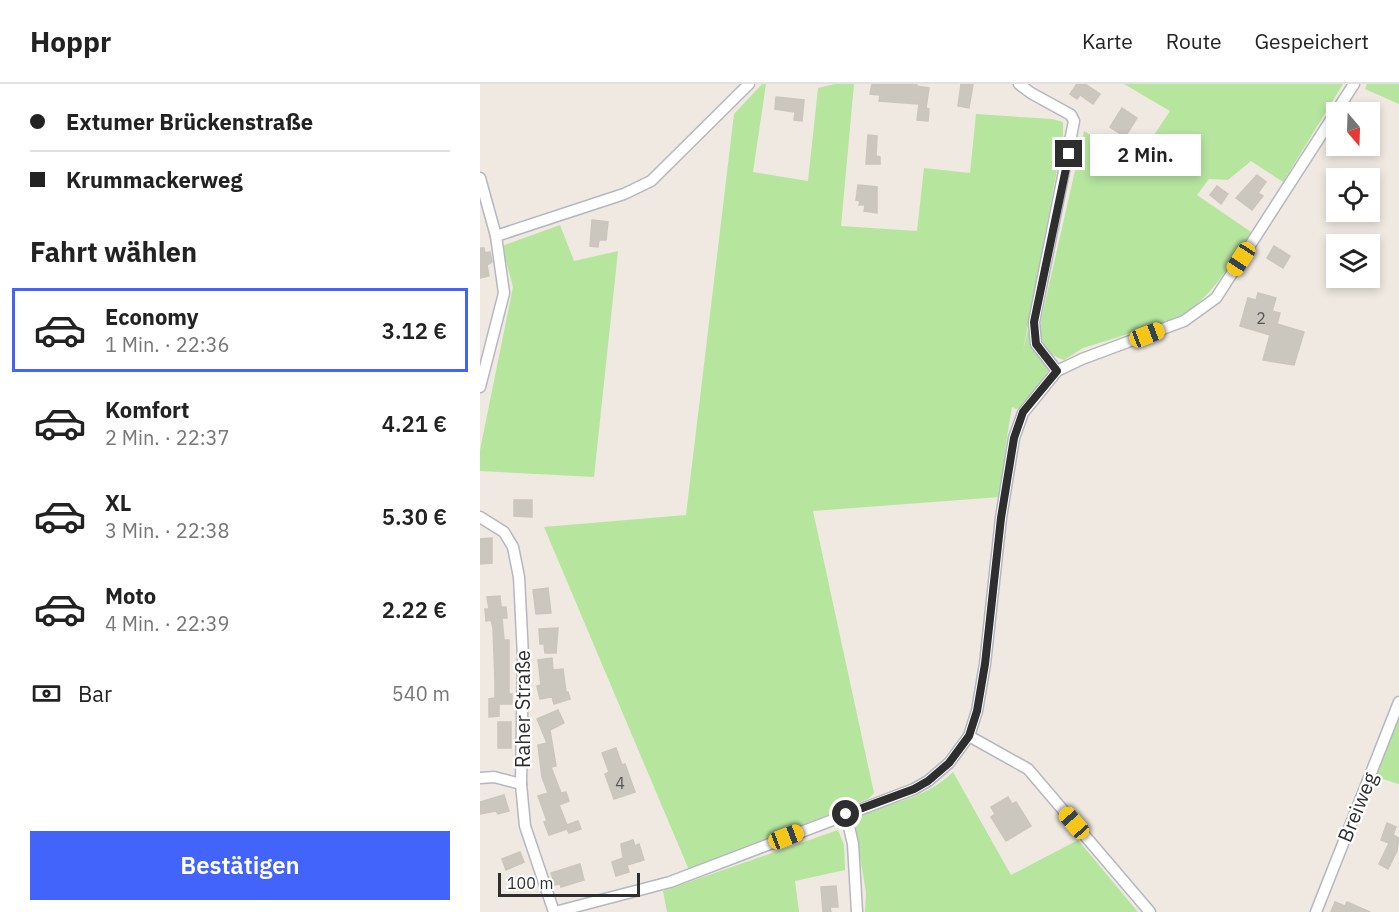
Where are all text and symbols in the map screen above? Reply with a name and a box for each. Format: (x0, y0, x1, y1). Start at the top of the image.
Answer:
text: Hoppr (30, 23, 111, 60)
text: Karte (1082, 27, 1133, 55)
text: Route (1166, 27, 1222, 55)
text: Gespeichert (1255, 27, 1369, 55)
north arrow (1326, 102, 1380, 156)
map controls (1326, 102, 1380, 288)
text: Extumer Brückenstraße (66, 107, 313, 136)
callout: 2 Min. (1090, 133, 1201, 175)
route end (1055, 140, 1082, 167)
text: 2 Min. (1117, 141, 1174, 168)
text: Krummackerweg (66, 165, 243, 194)
button: locate (1326, 168, 1380, 222)
text: Fahrt wählen (30, 234, 197, 269)
button: layers (1326, 234, 1380, 288)
car (1224, 239, 1258, 279)
text: Economy (105, 302, 199, 331)
icon: car (33, 303, 87, 357)
house number: 2 (1256, 308, 1266, 328)
text: 3.12 € (382, 316, 447, 345)
car (1127, 320, 1167, 350)
text: 1 Min. · 22:36 (105, 331, 230, 358)
text: Komfort (105, 395, 190, 424)
icon: car (33, 396, 87, 450)
text: 4.21 € (382, 409, 447, 438)
text: 2 Min. · 22:37 (105, 424, 230, 451)
text: XL (105, 488, 131, 517)
icon: car (33, 489, 87, 543)
text: 5.30 € (382, 502, 447, 531)
text: 3 Min. · 22:38 (105, 517, 230, 544)
text: Moto (105, 581, 156, 610)
icon: car (33, 582, 87, 636)
text: 2.22 € (382, 595, 447, 624)
text: 4 Min. · 22:39 (105, 610, 230, 637)
street label: Raher Straße (509, 650, 536, 768)
icon: cash (30, 677, 63, 710)
text: Bar (78, 679, 112, 708)
text: 540 m (392, 680, 450, 707)
street label: Breiweg (1331, 768, 1383, 846)
house number: 4 (615, 773, 625, 793)
route start (832, 800, 859, 827)
car (1055, 804, 1093, 842)
car (766, 822, 806, 852)
button: Bestätigen (30, 831, 450, 900)
scale bar (498, 870, 640, 898)
text: 100 m (507, 873, 554, 893)

